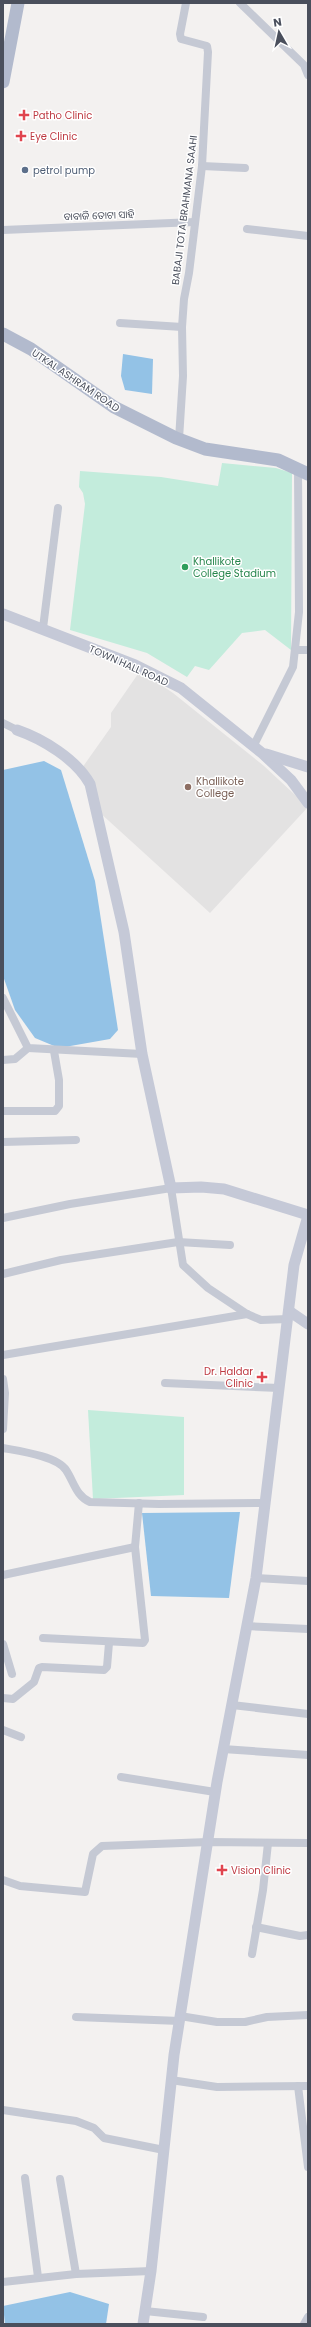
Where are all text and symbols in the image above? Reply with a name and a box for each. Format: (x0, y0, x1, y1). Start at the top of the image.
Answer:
north arrow (259, 12, 299, 52)
text: N (272, 14, 283, 31)
place label: Patho Clinic (33, 108, 92, 123)
marker: Patho Clinic (18, 109, 30, 121)
place label: Eye Clinic (30, 129, 77, 144)
marker: Eye Clinic (15, 130, 27, 142)
street label: BABAJI TOTA BRAHMANA SAAHI (168, 134, 201, 286)
place label: petrol pump (33, 163, 95, 178)
marker: petrol pump (20, 165, 30, 175)
street label: ବାବାଜି ତୋଟା ସାହି (63, 207, 135, 224)
street label: UTKAL ASHRAM ROAD (29, 345, 123, 416)
place label: Khallikote College Stadium (193, 554, 276, 581)
marker: Khallikote College Stadium (180, 562, 190, 572)
street label: TOWN HALL ROAD (87, 641, 171, 690)
place label: Khallikote College (196, 774, 244, 801)
marker: Khallikote College (183, 782, 193, 792)
place label: Dr. Haldar Clinic (204, 1364, 253, 1391)
marker: Dr. Haldar Clinic (256, 1371, 268, 1383)
place label: Vision Clinic (231, 1863, 291, 1878)
marker: Vision Clinic (216, 1864, 228, 1876)

